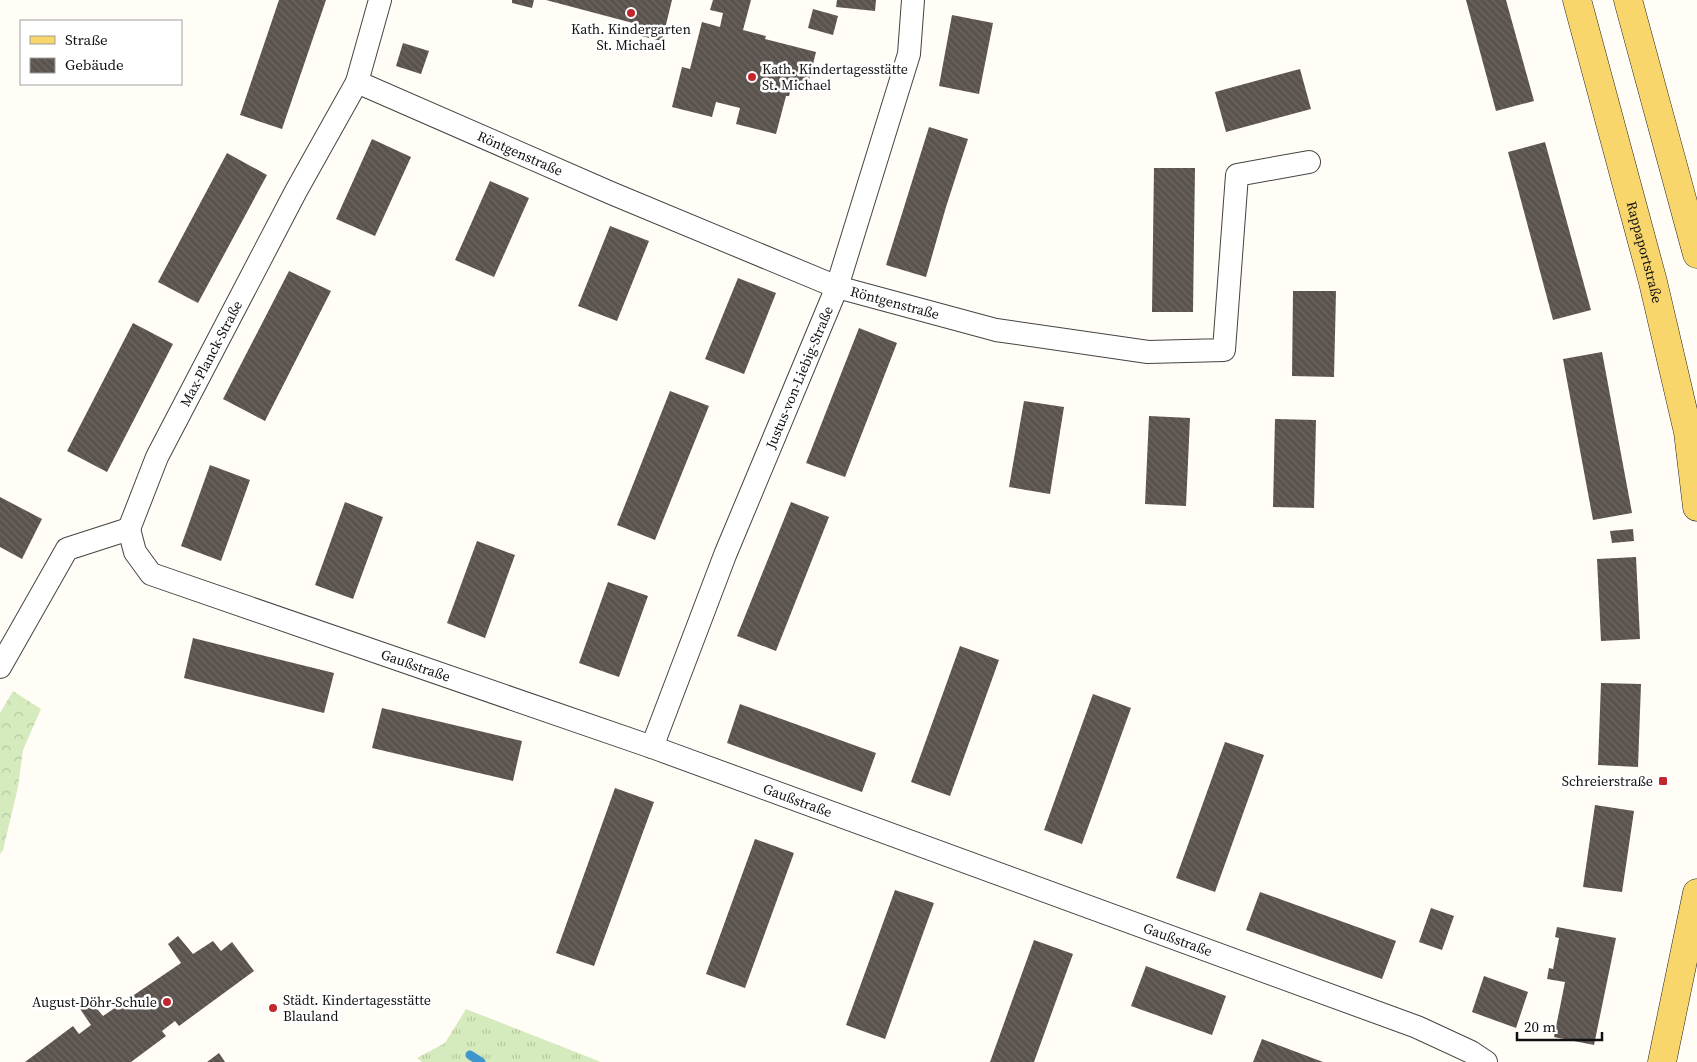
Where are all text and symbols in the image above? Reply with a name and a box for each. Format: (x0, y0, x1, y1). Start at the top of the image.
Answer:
marker: Kath. Kindergarten St. Michael (625, 7, 637, 19)
place label: Kath. Kindergarten St. Michael (571, 19, 692, 55)
legend (20, 20, 182, 85)
text: Straße (65, 29, 108, 50)
text: Gebäude (65, 54, 124, 75)
place label: Kath. Kindertagesstätte St. Michael (762, 59, 908, 95)
marker: Kath. Kindertagesstätte St. Michael (746, 71, 758, 83)
street label: Röntgenstraße (474, 126, 566, 181)
street label: Rappaportstraße (1622, 199, 1668, 305)
street label: Röntgenstraße (848, 281, 942, 324)
street label: Max-Planck-Straße (175, 297, 247, 410)
street label: Justus-von-Liebig-Straße (760, 303, 838, 453)
street label: Gaußstraße (378, 644, 453, 687)
place label: Schreierstraße (1562, 771, 1653, 791)
marker: Schreierstraße (1657, 775, 1669, 787)
street label: Gaußstraße (760, 778, 835, 822)
street label: Gaußstraße (1141, 918, 1215, 961)
place label: Städt. Kindertagesstätte Blauland (283, 990, 431, 1026)
place label: August-Döhr-Schule (32, 992, 157, 1012)
marker: August-Döhr-Schule (161, 996, 173, 1008)
marker: Städt. Kindertagesstätte Blauland (267, 1002, 279, 1014)
scale bar (1517, 1010, 1602, 1042)
text: 20 m (1524, 1016, 1556, 1037)

